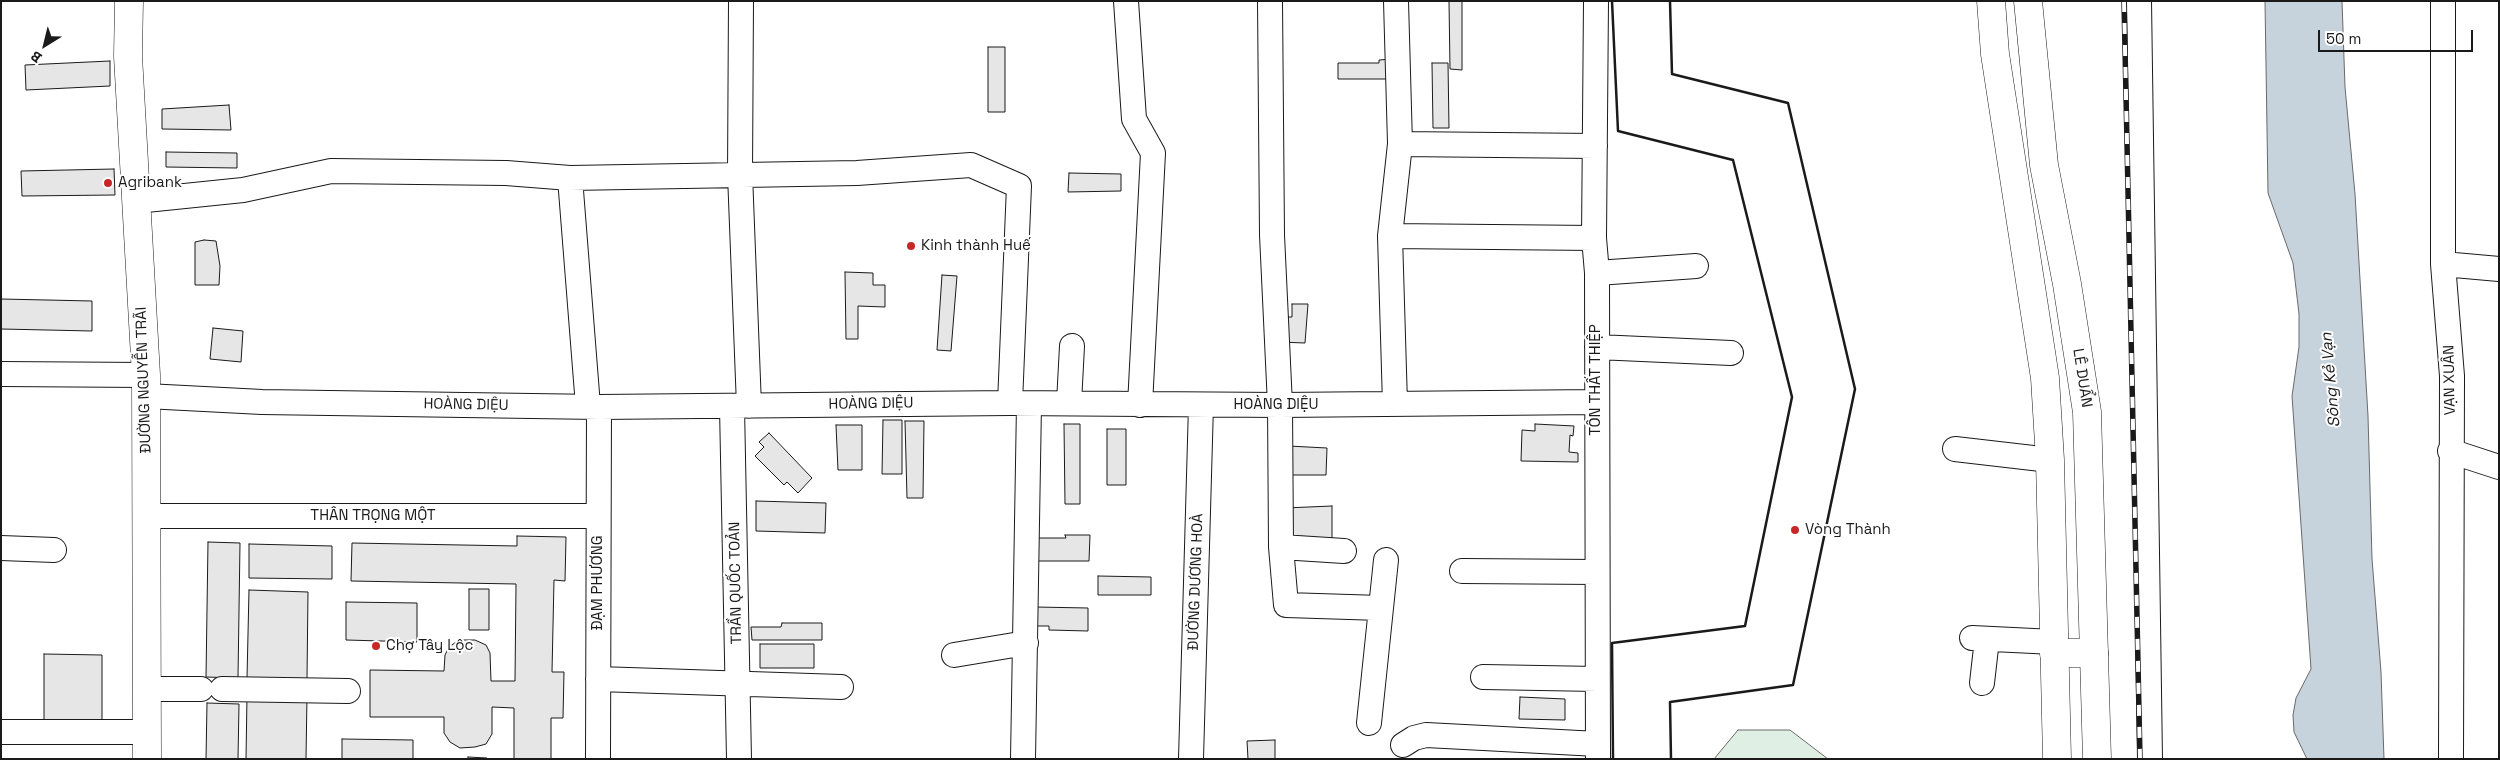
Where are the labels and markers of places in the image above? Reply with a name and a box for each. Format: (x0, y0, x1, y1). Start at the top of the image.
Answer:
place label: Agribank (118, 174, 182, 192)
marker: Agribank (102, 177, 114, 189)
place label: Kinh thành Huế (921, 237, 1031, 255)
marker: Kinh thành Huế (905, 240, 917, 252)
place label: Vòng Thành (1805, 521, 1891, 539)
marker: Vòng Thành (1789, 524, 1801, 536)
place label: Chợ Tây Lộc (386, 637, 474, 655)
marker: Chợ Tây Lộc (370, 640, 382, 652)

